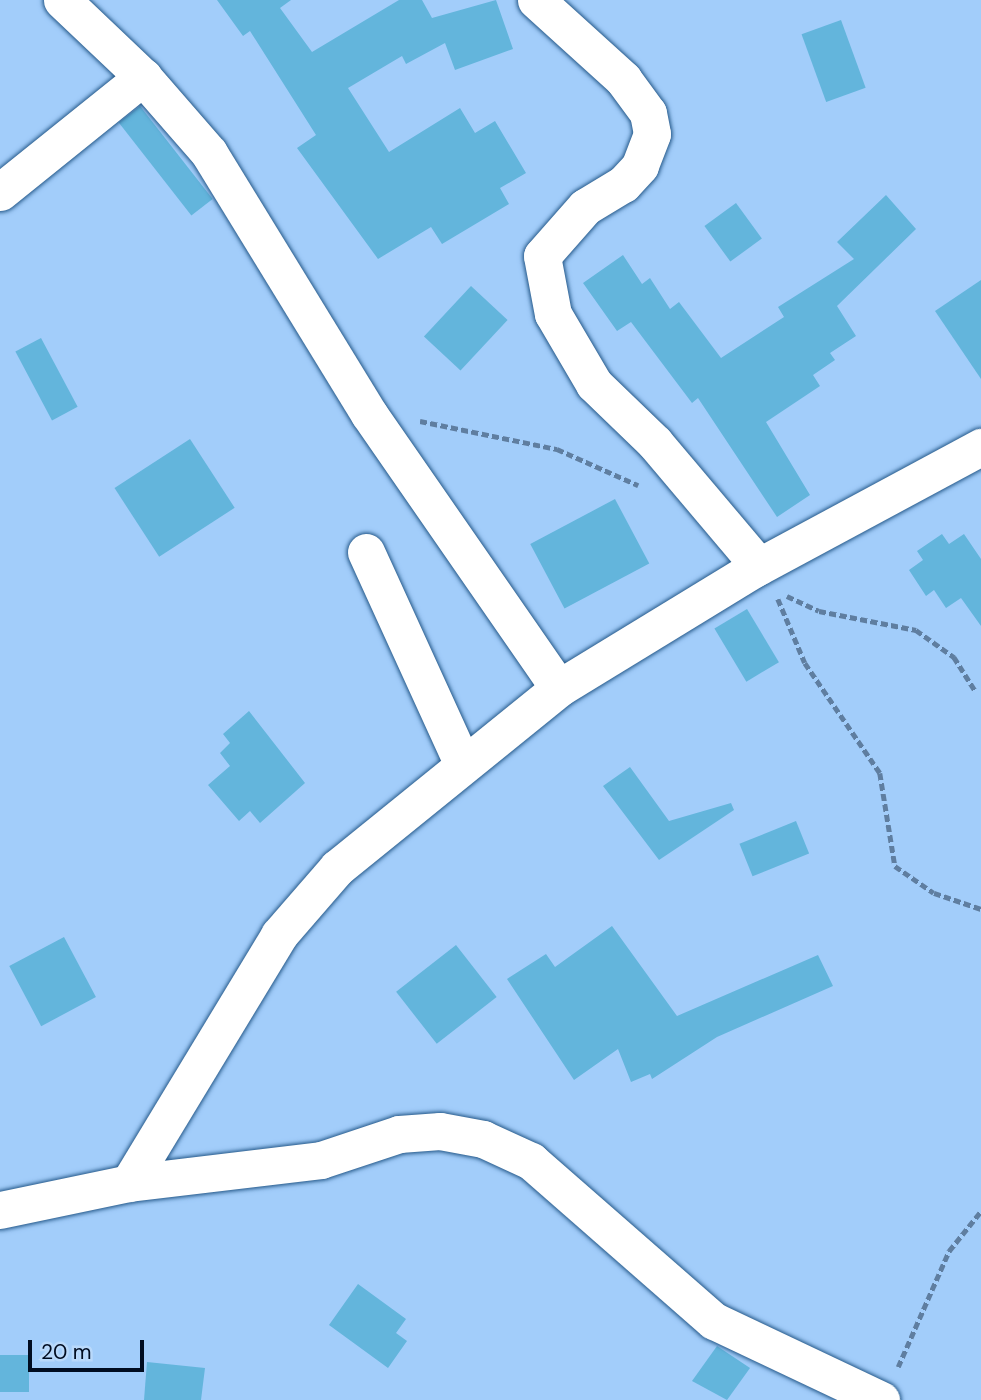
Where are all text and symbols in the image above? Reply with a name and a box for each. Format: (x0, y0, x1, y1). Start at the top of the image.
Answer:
scale bar (32, 1326, 147, 1370)
text: 20 m (41, 1338, 92, 1366)

